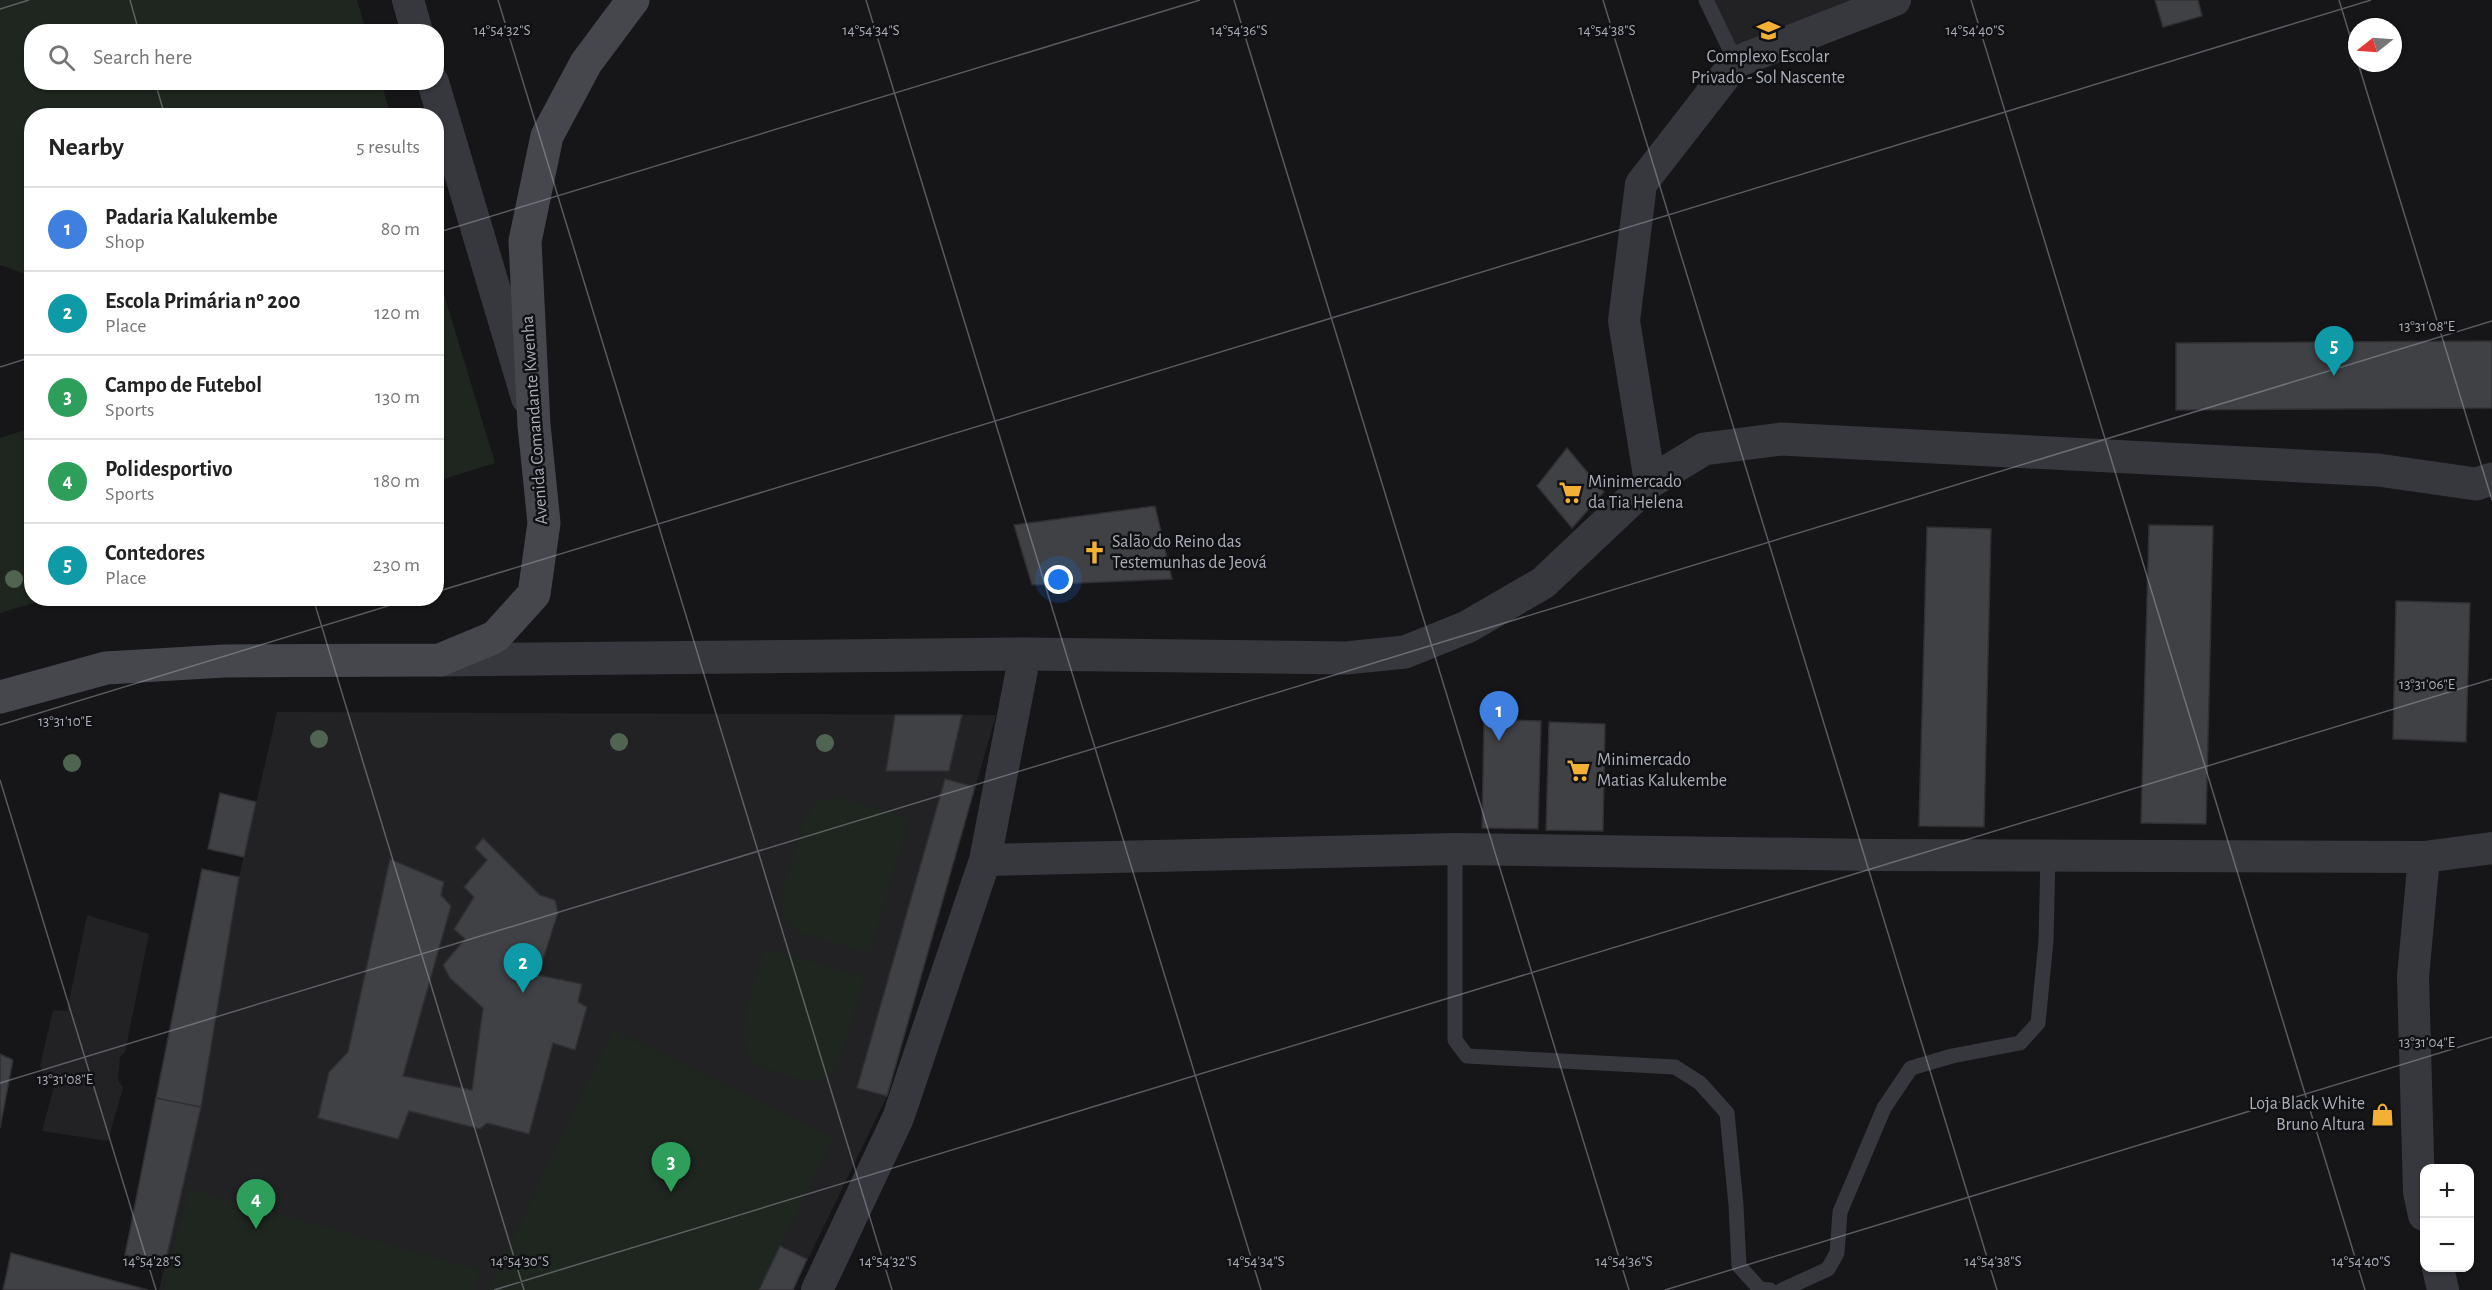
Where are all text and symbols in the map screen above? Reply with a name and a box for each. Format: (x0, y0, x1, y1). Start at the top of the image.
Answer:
school or university icon: Complexo Escolar Privado - Sol Nascente (1755, 18, 1781, 44)
north arrow (2348, 18, 2402, 72)
text: 14°54'32"S (473, 23, 531, 38)
text: 14°54'34"S (842, 23, 900, 38)
text: 14°54'36"S (1210, 23, 1268, 38)
text: 14°54'38"S (1578, 23, 1636, 38)
text: 14°54'40"S (1945, 23, 2005, 38)
search box (24, 24, 444, 90)
icon: search (45, 41, 78, 74)
text: Search here (93, 46, 192, 68)
place label: Complexo Escolar Privado - Sol Nascente (1691, 48, 1845, 87)
text: Nearby (48, 134, 124, 160)
text: 5 results (356, 137, 420, 157)
text: Padaria Kalukembe (105, 206, 278, 228)
text: 1 (64, 219, 71, 239)
text: 80 m (381, 219, 420, 239)
text: Shop (105, 232, 145, 252)
text: Escola Primária nº 200 (105, 290, 300, 312)
text: 2 (63, 303, 72, 323)
text: 120 m (374, 303, 420, 323)
street label: Avenida Comandante Kwenha (519, 315, 551, 525)
text: Place (105, 316, 146, 336)
text: 13°31'08"E (2399, 319, 2455, 334)
pin: 5 (2314, 326, 2354, 376)
text: Campo de Futebol (105, 374, 262, 396)
text: 3 (63, 387, 72, 407)
text: 130 m (375, 387, 420, 407)
text: Sports (105, 400, 154, 420)
text: Polidesportivo (105, 458, 233, 480)
text: 4 (62, 471, 73, 491)
text: 180 m (374, 471, 420, 491)
place label: Minimercado da Tia Helena (1588, 473, 1684, 512)
supermarket icon: Minimercado da Tia Helena (1557, 479, 1583, 505)
text: Sports (105, 484, 154, 504)
place label: Salão do Reino das Testemunhas de Jeová (1112, 533, 1267, 572)
church icon: Salão do Reino das Testemunhas de Jeová (1081, 539, 1107, 565)
text: Contedores (105, 542, 205, 564)
text: 5 (63, 555, 72, 575)
text: 230 m (373, 555, 420, 575)
your location (1044, 565, 1073, 594)
text: Place (105, 568, 146, 588)
text: 13°31'06"E (2399, 677, 2455, 692)
pin: 1 (1480, 692, 1518, 741)
text: 13°31'10"E (38, 714, 92, 729)
place label: Minimercado Matias Kalukembe (1597, 751, 1727, 790)
supermarket icon: Minimercado Matias Kalukembe (1566, 757, 1592, 783)
pin: 2 (504, 944, 542, 993)
text: 13°31'04"E (2399, 1035, 2455, 1050)
text: 13°31'08"E (37, 1072, 93, 1087)
place label: Loja Black White Bruno Altura (2249, 1095, 2365, 1134)
shop icon: Loja Black White Bruno Altura (2370, 1101, 2396, 1127)
pin: 3 (652, 1142, 690, 1192)
map controls (2420, 1164, 2474, 1272)
button: + (2420, 1164, 2474, 1218)
pin: 4 (236, 1180, 276, 1229)
button: − (2420, 1218, 2474, 1272)
text: 14°54'28"S (123, 1254, 181, 1269)
text: 14°54'30"S (491, 1254, 549, 1269)
text: 14°54'32"S (859, 1254, 917, 1269)
text: 14°54'34"S (1227, 1254, 1285, 1269)
text: 14°54'36"S (1595, 1254, 1653, 1269)
text: 14°54'38"S (1964, 1254, 2022, 1269)
text: 14°54'40"S (2331, 1254, 2391, 1269)

